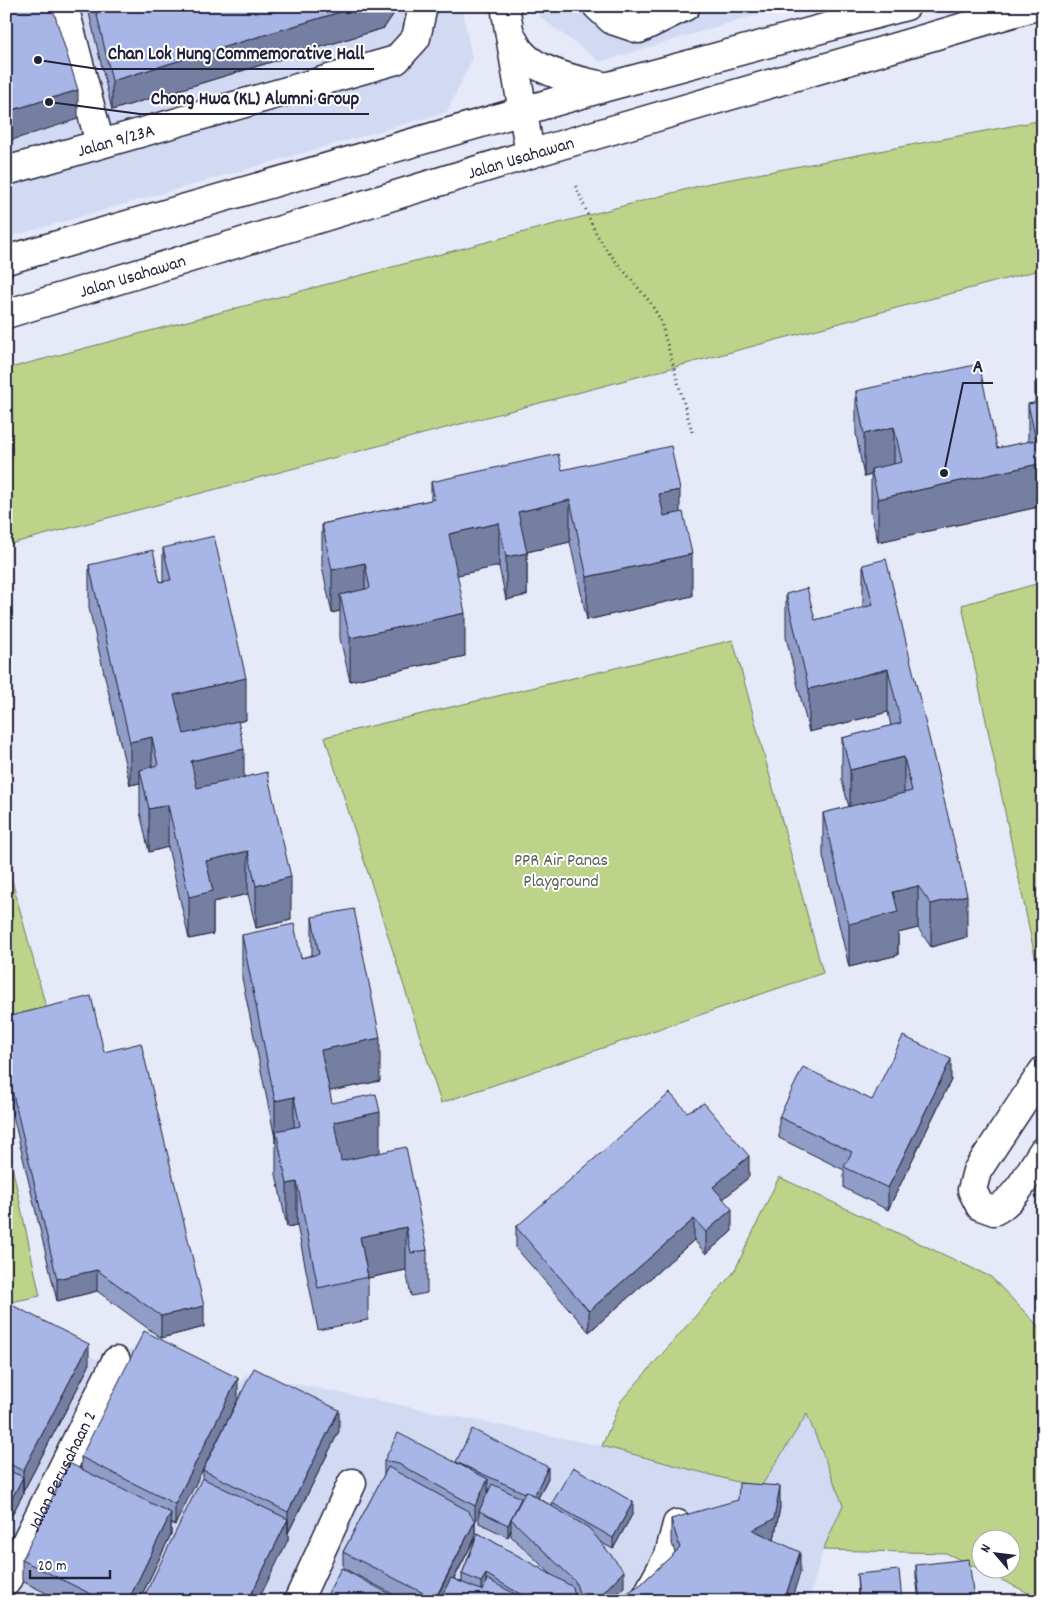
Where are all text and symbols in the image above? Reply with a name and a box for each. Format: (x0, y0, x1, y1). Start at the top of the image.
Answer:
callout: Chan Lok Hung Commemorative Hall (98, 35, 374, 69)
text: Chan Lok Hung Commemorative Hall (108, 42, 365, 69)
callout: Chong Hwa (KL) Alumni Group (140, 80, 369, 114)
text: Chong Hwa (KL) Alumni Group (151, 87, 359, 114)
street label: Jalan 9/23A (75, 119, 158, 165)
street label: Jalan Usahawan (465, 132, 578, 187)
street label: Jalan Usahawan (77, 250, 189, 306)
callout: A (963, 349, 993, 383)
text: A (973, 355, 983, 382)
park label: PPR Air Panas Playground (514, 849, 608, 895)
street label: Jalan Perusahaan 2 (23, 1407, 104, 1537)
north arrow (972, 1530, 1022, 1580)
text: N (976, 1541, 997, 1557)
scale bar (30, 1547, 110, 1579)
text: 20 m (38, 1556, 66, 1578)

